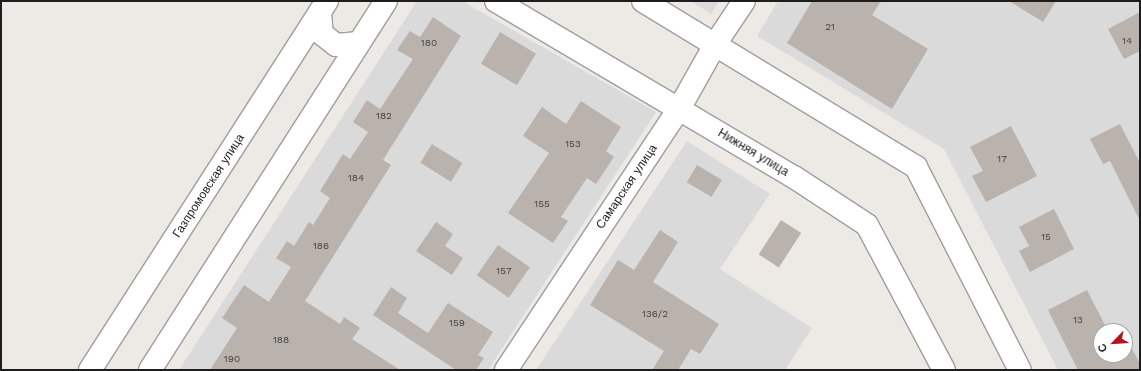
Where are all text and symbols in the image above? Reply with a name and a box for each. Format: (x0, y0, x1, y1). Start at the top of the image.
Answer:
house number: 21 (825, 21, 835, 33)
house number: 14 (1122, 35, 1132, 47)
house number: 180 (421, 37, 437, 49)
house number: 182 (376, 110, 392, 122)
street label: Нижняя улица (715, 126, 791, 180)
street label: Газпромовская улица (170, 131, 248, 241)
house number: 153 (565, 138, 581, 150)
street label: Самарская улица (593, 142, 661, 232)
house number: 17 (997, 153, 1007, 165)
house number: 184 (348, 172, 364, 184)
house number: 155 (534, 198, 550, 210)
house number: 15 (1041, 231, 1051, 243)
house number: 186 (313, 240, 329, 252)
house number: 157 (496, 265, 512, 277)
house number: 136/2 (642, 308, 668, 320)
house number: 13 (1073, 314, 1083, 326)
house number: 159 (449, 317, 465, 329)
north arrow (1093, 323, 1133, 363)
house number: 188 (273, 334, 289, 346)
text: С (1095, 342, 1110, 354)
house number: 190 (224, 353, 240, 365)

